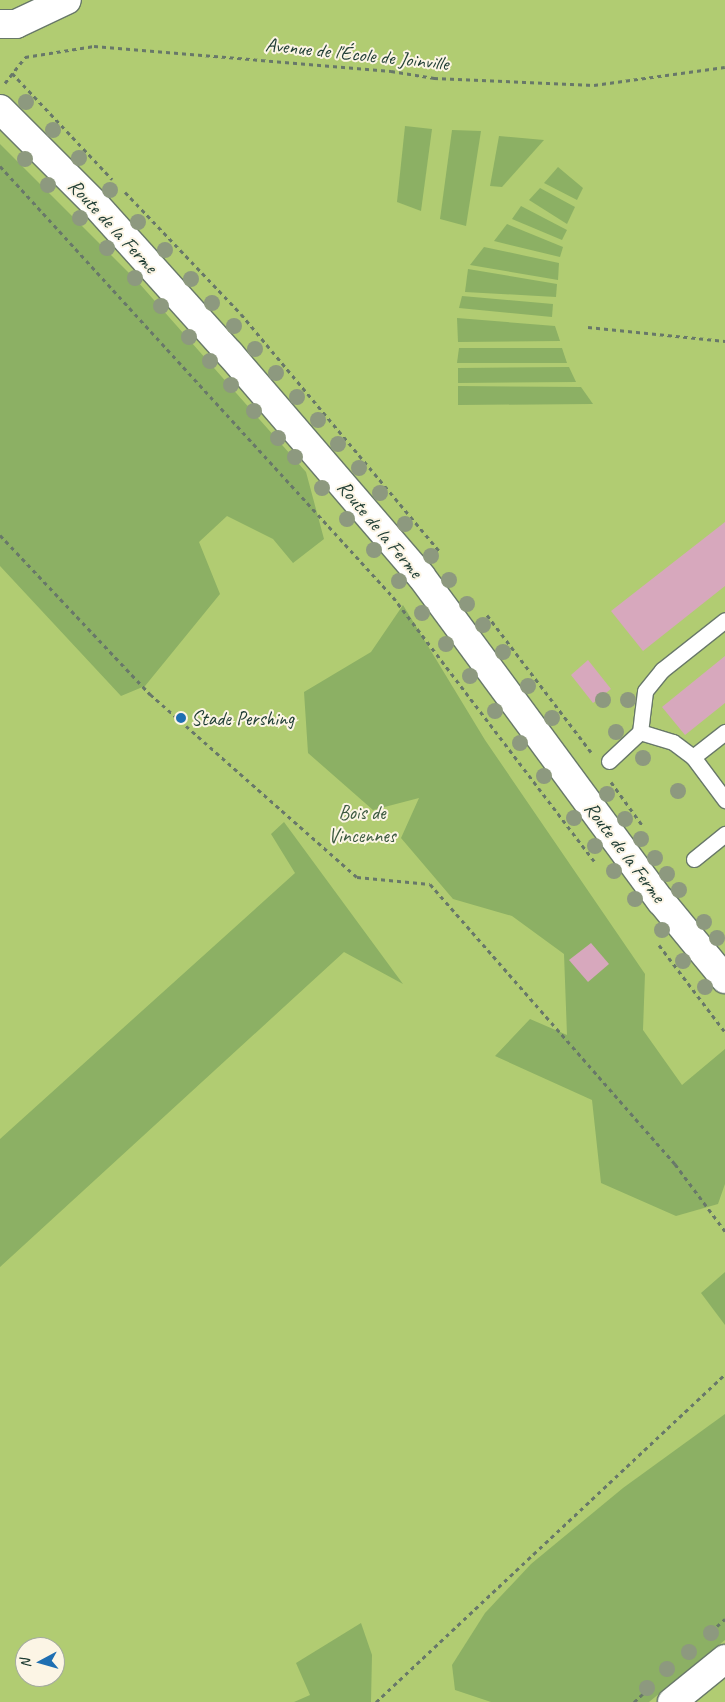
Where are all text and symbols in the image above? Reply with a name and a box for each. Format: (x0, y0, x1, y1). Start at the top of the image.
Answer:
street label: Avenue de l'École de Joinville (264, 32, 450, 76)
street label: Route de la Ferme (63, 174, 163, 278)
street label: Route de la Ferme (332, 475, 428, 583)
place label: Stade Pershing (191, 706, 294, 730)
marker: Stade Pershing (175, 712, 187, 724)
street label: Route de la Ferme (579, 797, 671, 907)
park label: Bois de Vincennes (328, 800, 396, 847)
north arrow (15, 1637, 65, 1687)
text: N (17, 1658, 34, 1669)

